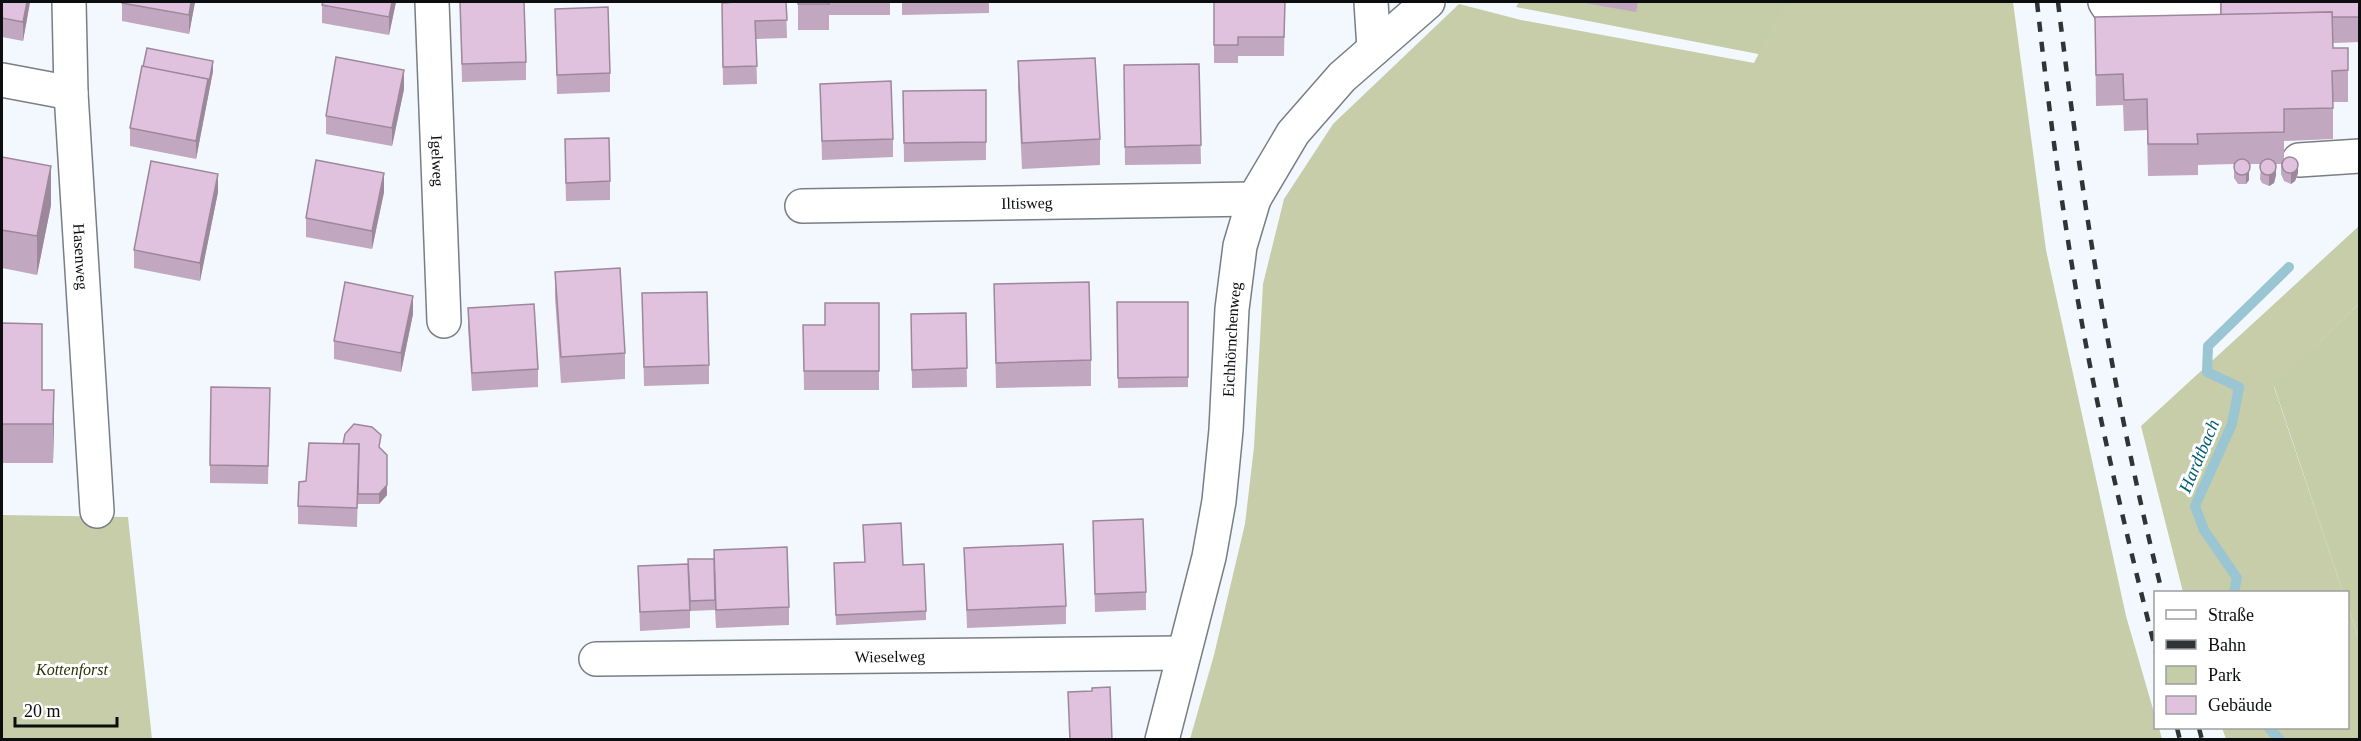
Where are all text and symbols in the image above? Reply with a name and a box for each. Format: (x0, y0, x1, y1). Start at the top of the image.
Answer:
street label: Igelweg (427, 135, 447, 187)
street label: Iltisweg (1001, 194, 1053, 212)
street label: Hasenweg (70, 223, 91, 291)
street label: Eichhörnchenweg (1220, 281, 1245, 397)
water label: Hardtbach (2174, 417, 2223, 496)
legend (2154, 591, 2349, 729)
text: Straße (2208, 605, 2254, 625)
text: Bahn (2208, 635, 2246, 655)
street label: Wieselweg (855, 648, 925, 666)
park label: Kottenforst (35, 661, 109, 679)
text: Park (2208, 665, 2241, 685)
scale bar (15, 690, 117, 728)
text: Gebäude (2208, 695, 2272, 715)
text: 20 m (24, 701, 61, 721)

